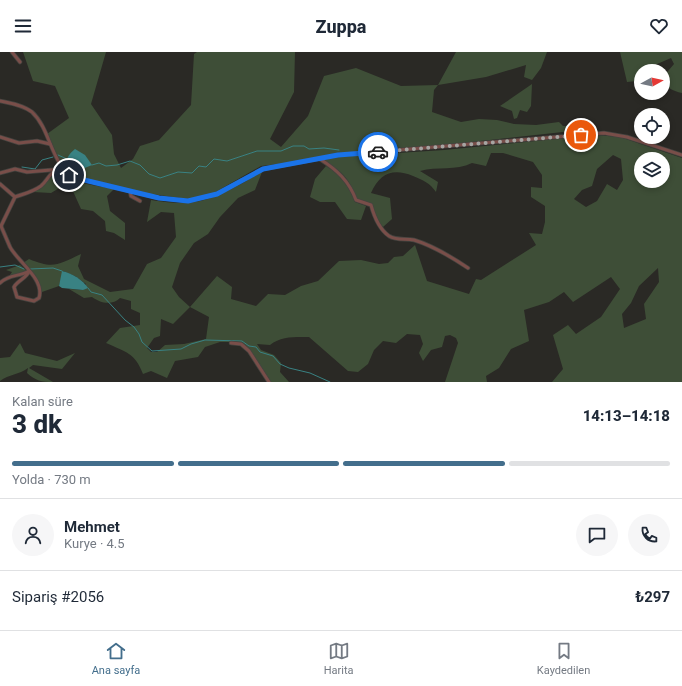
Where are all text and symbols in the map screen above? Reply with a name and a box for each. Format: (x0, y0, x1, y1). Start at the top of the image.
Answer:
icon: menu (12, 15, 34, 37)
icon: heart (648, 15, 670, 37)
text: Zuppa (316, 16, 366, 37)
north arrow (634, 64, 670, 100)
map controls (634, 64, 670, 188)
button: locate (634, 108, 670, 144)
pin (564, 118, 598, 152)
icon: bag (570, 124, 592, 146)
courier (358, 132, 398, 172)
icon: car (367, 141, 389, 163)
button: layers (634, 152, 670, 188)
pin (52, 158, 86, 192)
icon: home (58, 164, 80, 186)
text: Kalan süre (12, 394, 73, 409)
text: 14:13–14:18 (583, 407, 670, 425)
text: 3 dk (12, 409, 62, 439)
text: Yolda · 730 m (12, 472, 91, 487)
button: person (12, 514, 54, 556)
button: chat (576, 514, 618, 556)
button: phone (628, 514, 670, 556)
text: Mehmet (64, 518, 120, 536)
text: Kurye · 4.5 (64, 536, 125, 551)
text: Sipariş #2056 (12, 588, 104, 606)
text: ₺297 (635, 588, 670, 606)
tab: Ana sayfa (92, 640, 140, 677)
tab: Harita (324, 640, 353, 677)
tab: Kaydedilen (537, 640, 590, 677)

